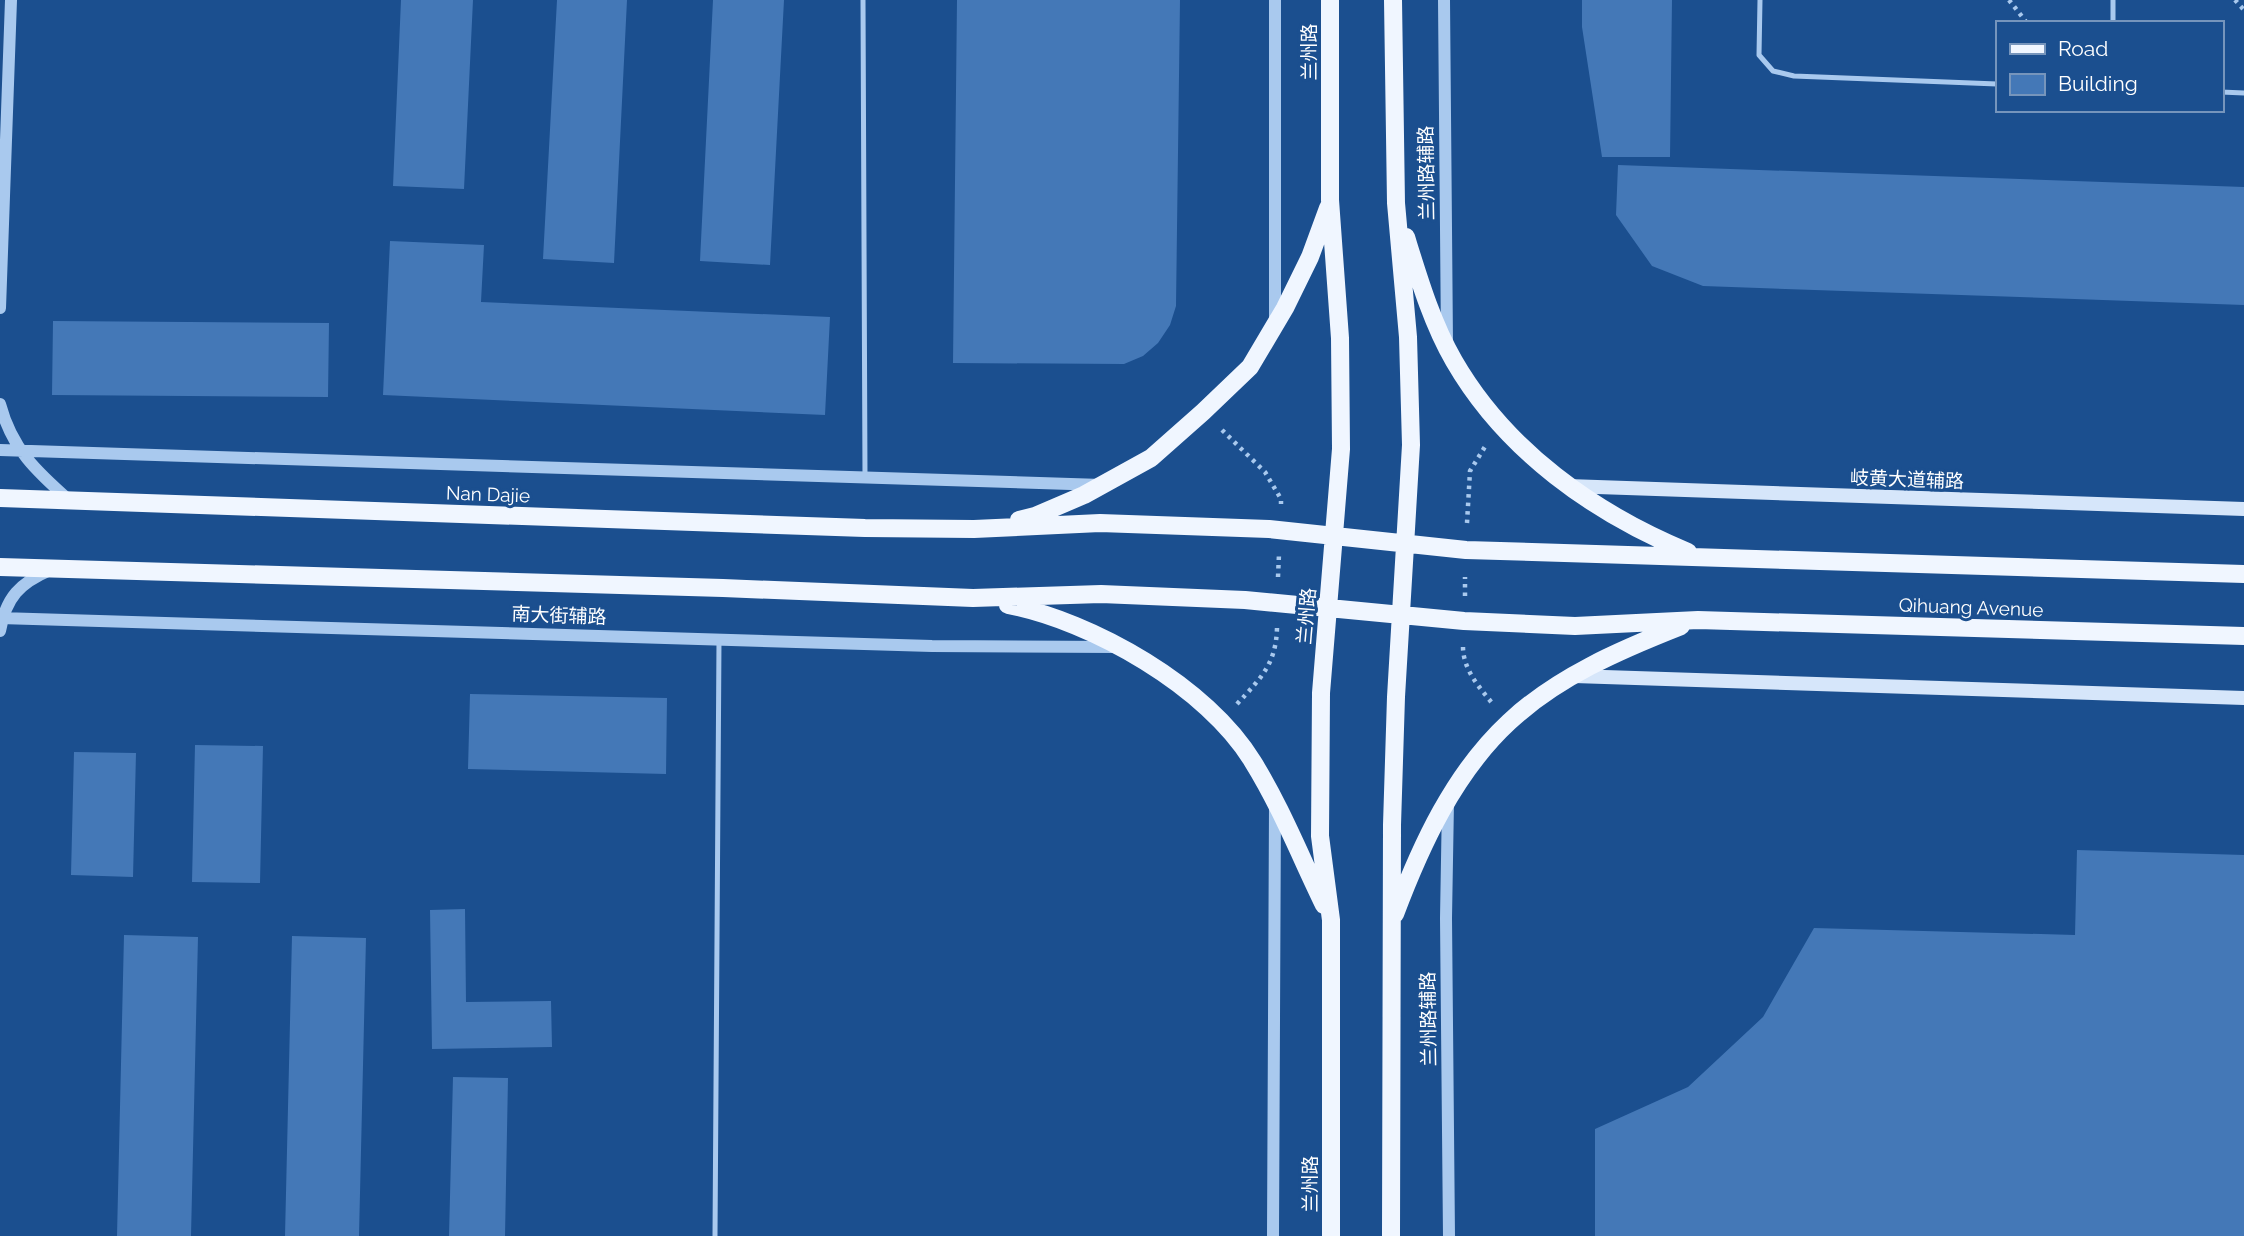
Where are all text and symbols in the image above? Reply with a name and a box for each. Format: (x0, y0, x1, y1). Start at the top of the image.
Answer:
legend (1996, 21, 2223, 112)
street label: 兰州路 (1298, 23, 1320, 81)
text: Road (2058, 36, 2108, 61)
text: Building (2058, 71, 2138, 96)
street label: 兰州路辅路 (1414, 125, 1438, 221)
street label: 岐黄大道辅路 (1850, 466, 1964, 492)
street label: Nan Dajie (445, 482, 531, 506)
street label: 兰州路 (1293, 587, 1319, 645)
street label: Qihuang Avenue (1898, 593, 2044, 621)
street label: 南大街辅路 (511, 602, 607, 628)
street label: 兰州路辅路 (1416, 971, 1440, 1067)
street label: 兰州路 (1299, 1155, 1321, 1213)

